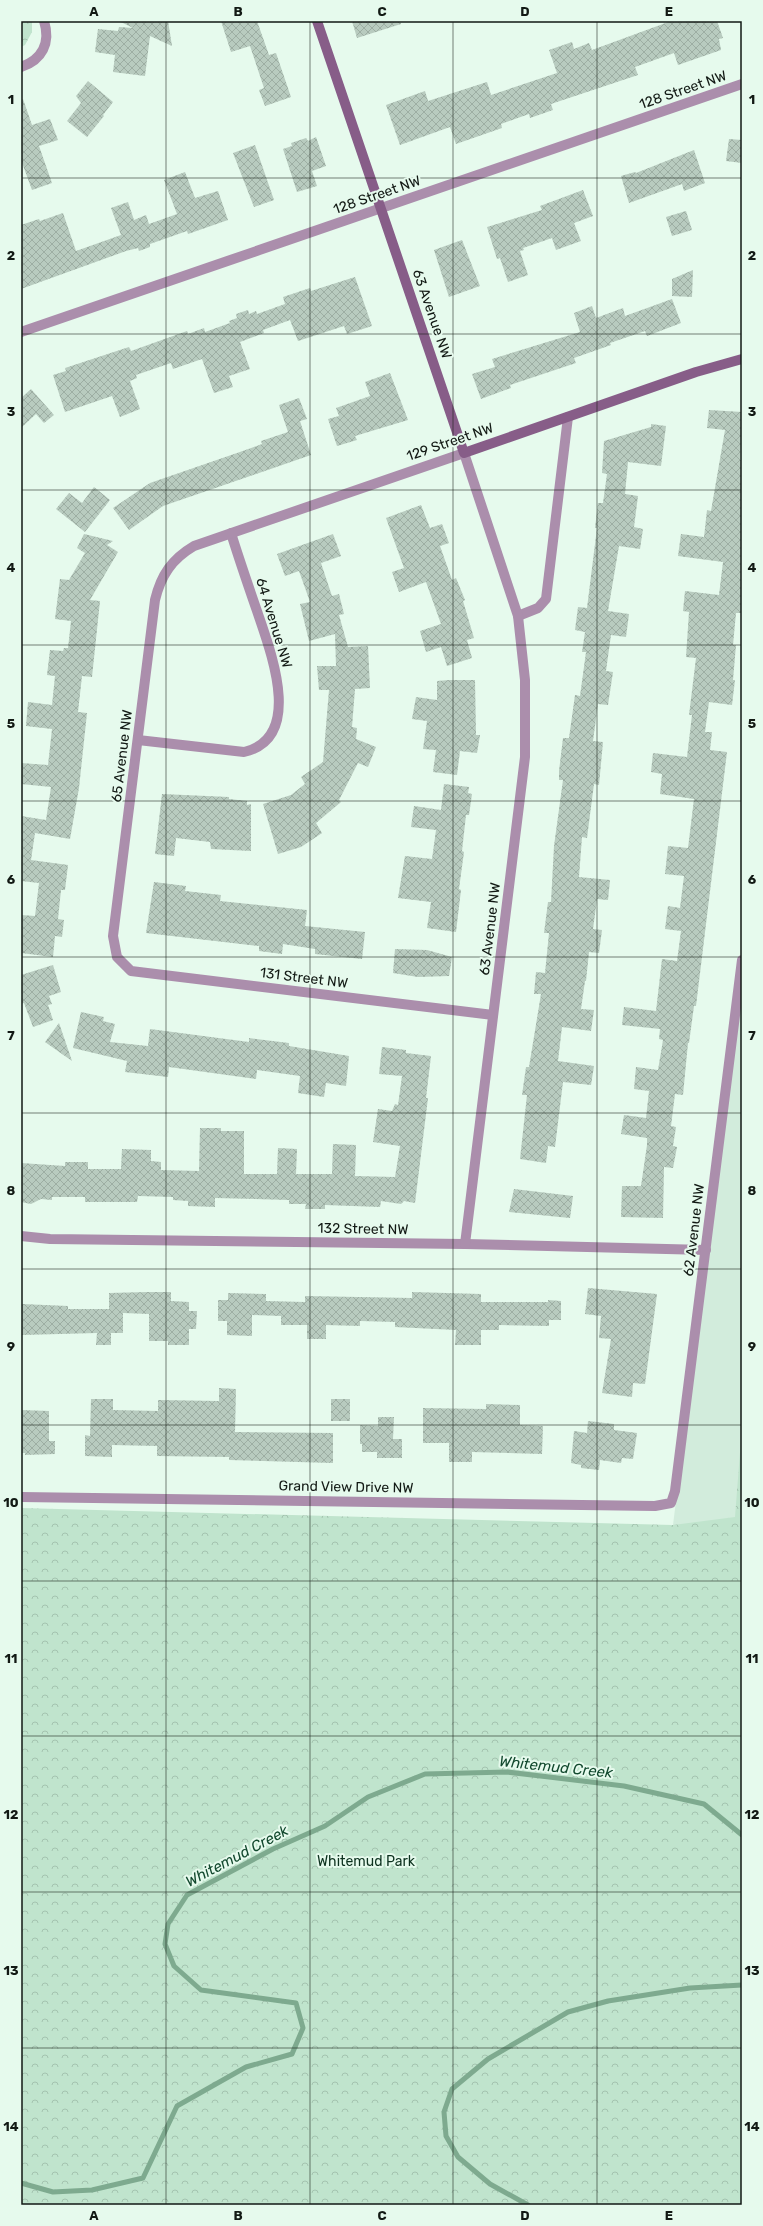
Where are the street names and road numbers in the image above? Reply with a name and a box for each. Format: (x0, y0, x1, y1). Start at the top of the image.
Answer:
street label: 128 Street NW (637, 67, 729, 113)
street label: 128 Street NW (331, 172, 423, 218)
street label: 63 Avenue NW (409, 267, 455, 361)
street label: 129 Street NW (404, 419, 496, 465)
street label: 64 Avenue NW (252, 576, 296, 670)
street label: 65 Avenue NW (108, 709, 136, 803)
street label: 63 Avenue NW (476, 882, 504, 976)
street label: 131 Street NW (259, 964, 349, 992)
street label: 62 Avenue NW (680, 1183, 708, 1277)
street label: 132 Street NW (317, 1220, 409, 1238)
street label: Grand View Drive NW (278, 1477, 414, 1497)

